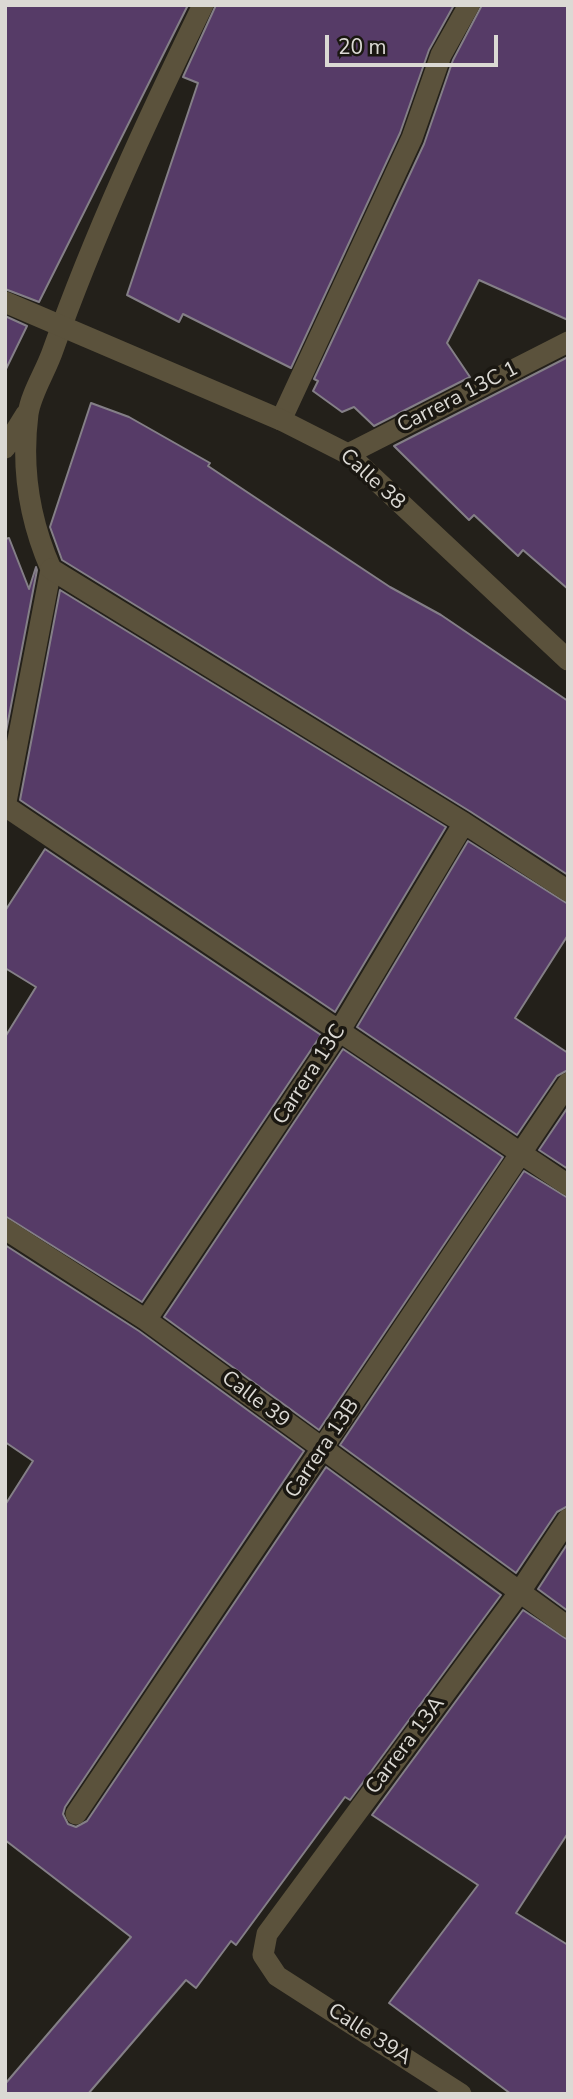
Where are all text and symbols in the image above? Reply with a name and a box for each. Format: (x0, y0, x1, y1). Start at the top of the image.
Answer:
scale bar (328, 21, 501, 65)
text: 20 m (338, 33, 387, 61)
street label: Carrera 13C 1 (393, 357, 523, 439)
street label: Calle 38 (334, 444, 410, 516)
street label: Carrera 13C (268, 1020, 352, 1130)
street label: Calle 39 (216, 1366, 294, 1434)
street label: Carrera 13B (281, 1395, 365, 1503)
street label: Carrera 13A (361, 1692, 451, 1800)
street label: Calle 39A (323, 1999, 415, 2071)

